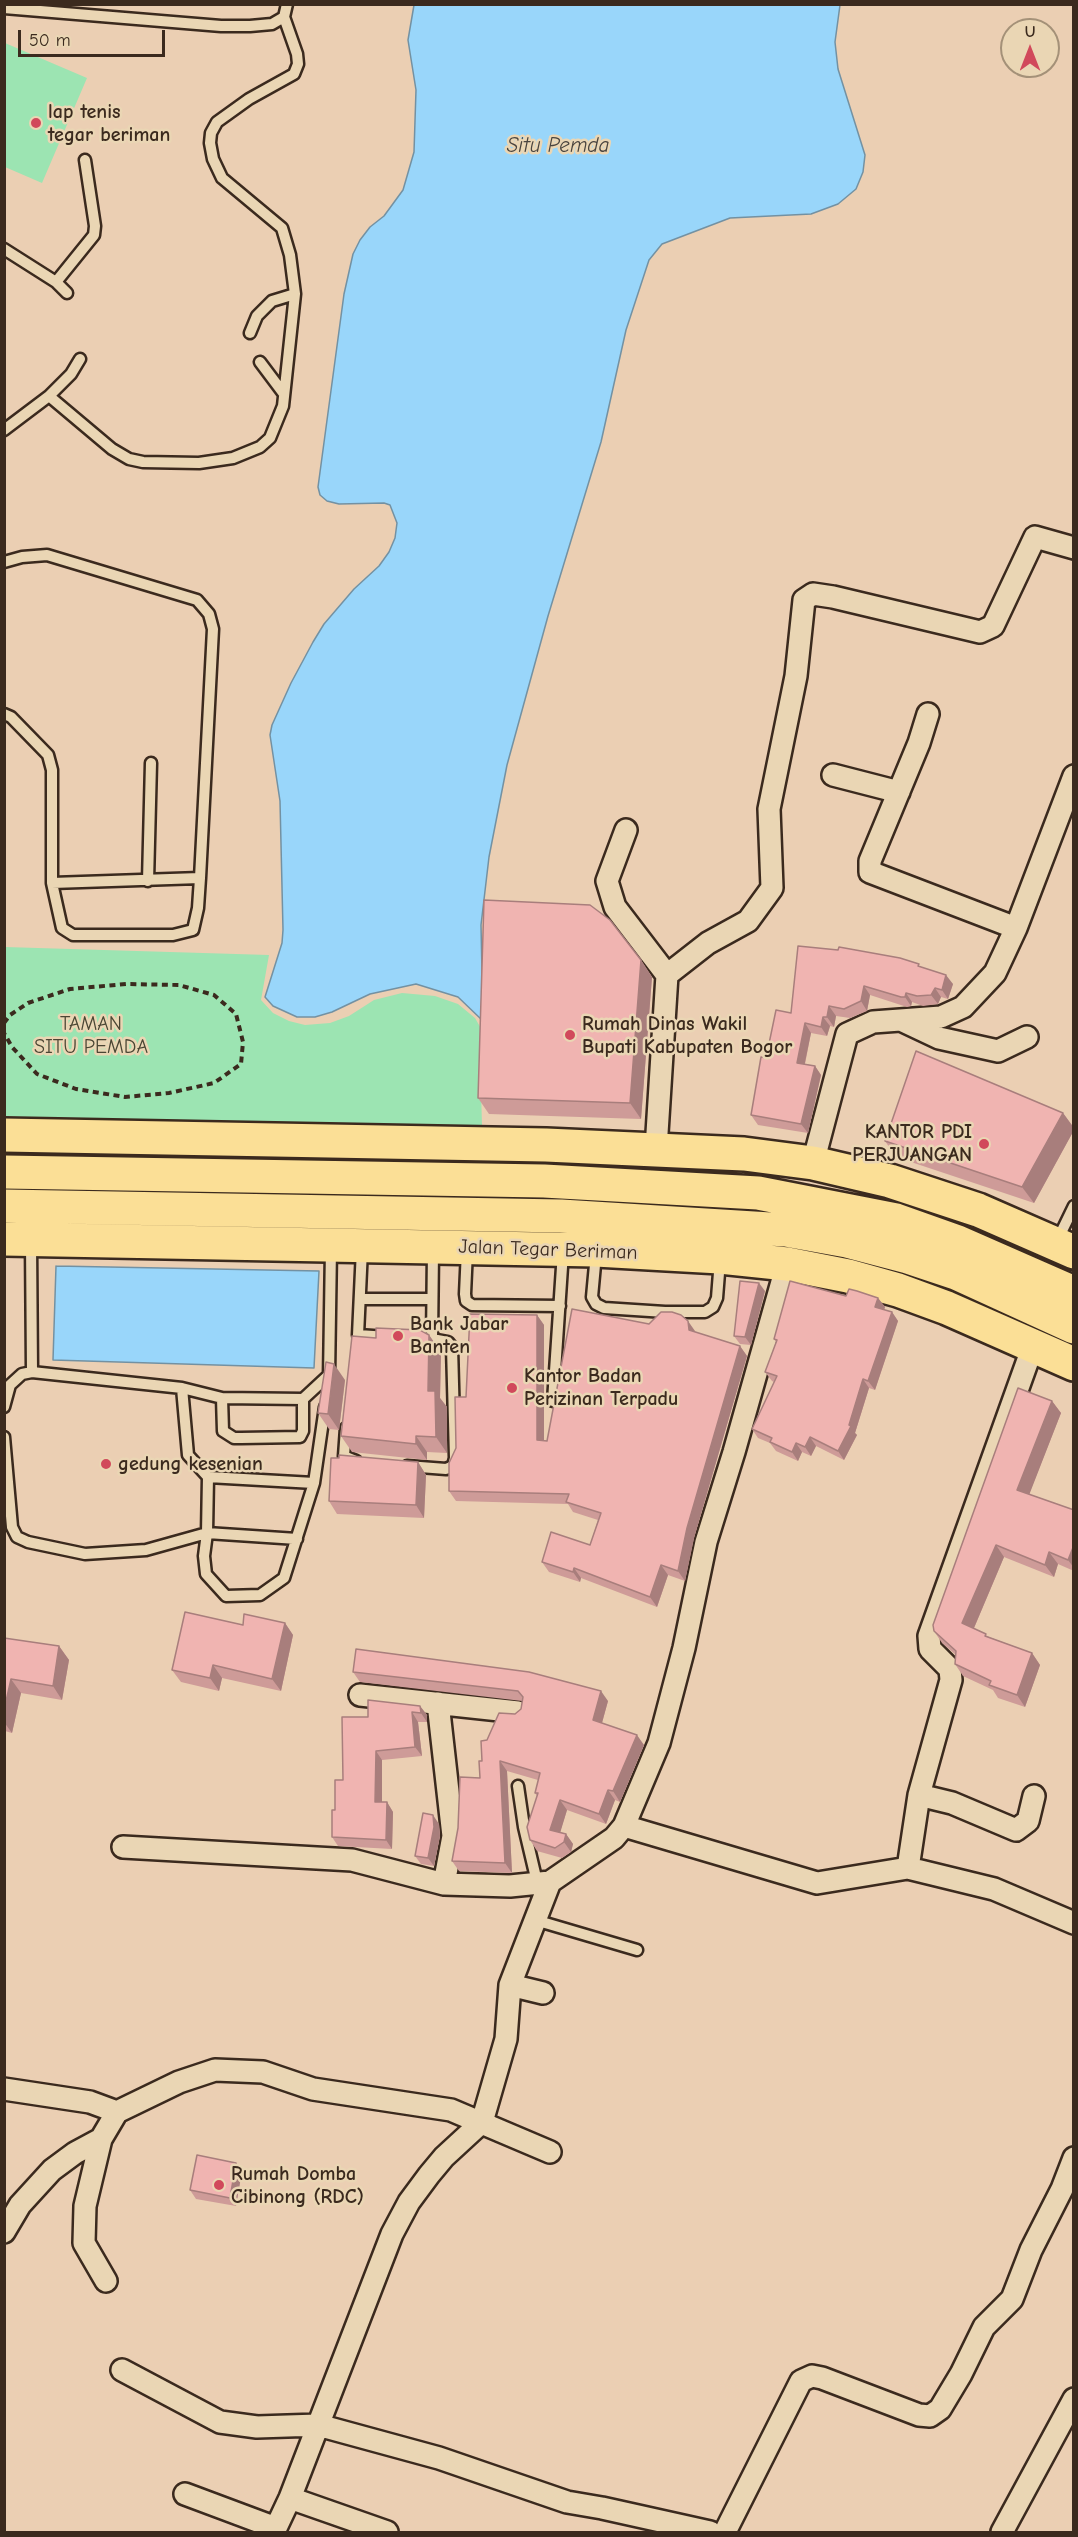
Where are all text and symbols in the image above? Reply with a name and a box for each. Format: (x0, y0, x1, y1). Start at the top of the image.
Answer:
scale bar (21, 18, 168, 56)
north arrow (1000, 18, 1060, 78)
text: U (1025, 23, 1035, 41)
text: 50 m (29, 30, 71, 51)
place label: lap tenis tegar beriman (48, 100, 170, 147)
marker: lap tenis tegar beriman (29, 116, 43, 130)
water label: Situ Pemda (507, 133, 609, 159)
park label: TAMAN SITU PEMDA (34, 1012, 148, 1059)
place label: Rumah Dinas Wakil Bupati Kabupaten Bogor (582, 1012, 792, 1059)
marker: Rumah Dinas Wakil Bupati Kabupaten Bogor (563, 1028, 577, 1042)
place label: KANTOR PDI PERJUANGAN (852, 1120, 972, 1167)
marker: KANTOR PDI PERJUANGAN (977, 1137, 991, 1151)
street label: Jalan Tegar Beriman (458, 1235, 638, 1265)
place label: Bank Jabar Banten (410, 1312, 508, 1359)
marker: Bank Jabar Banten (391, 1329, 405, 1343)
place label: Kantor Badan Perizinan Terpadu (524, 1364, 678, 1411)
marker: Kantor Badan Perizinan Terpadu (505, 1381, 519, 1395)
place label: gedung kesenian (118, 1452, 263, 1476)
marker: gedung kesenian (99, 1457, 113, 1471)
place label: Rumah Domba Cibinong (RDC) (231, 2162, 364, 2209)
marker: Rumah Domba Cibinong (RDC) (212, 2178, 226, 2192)

